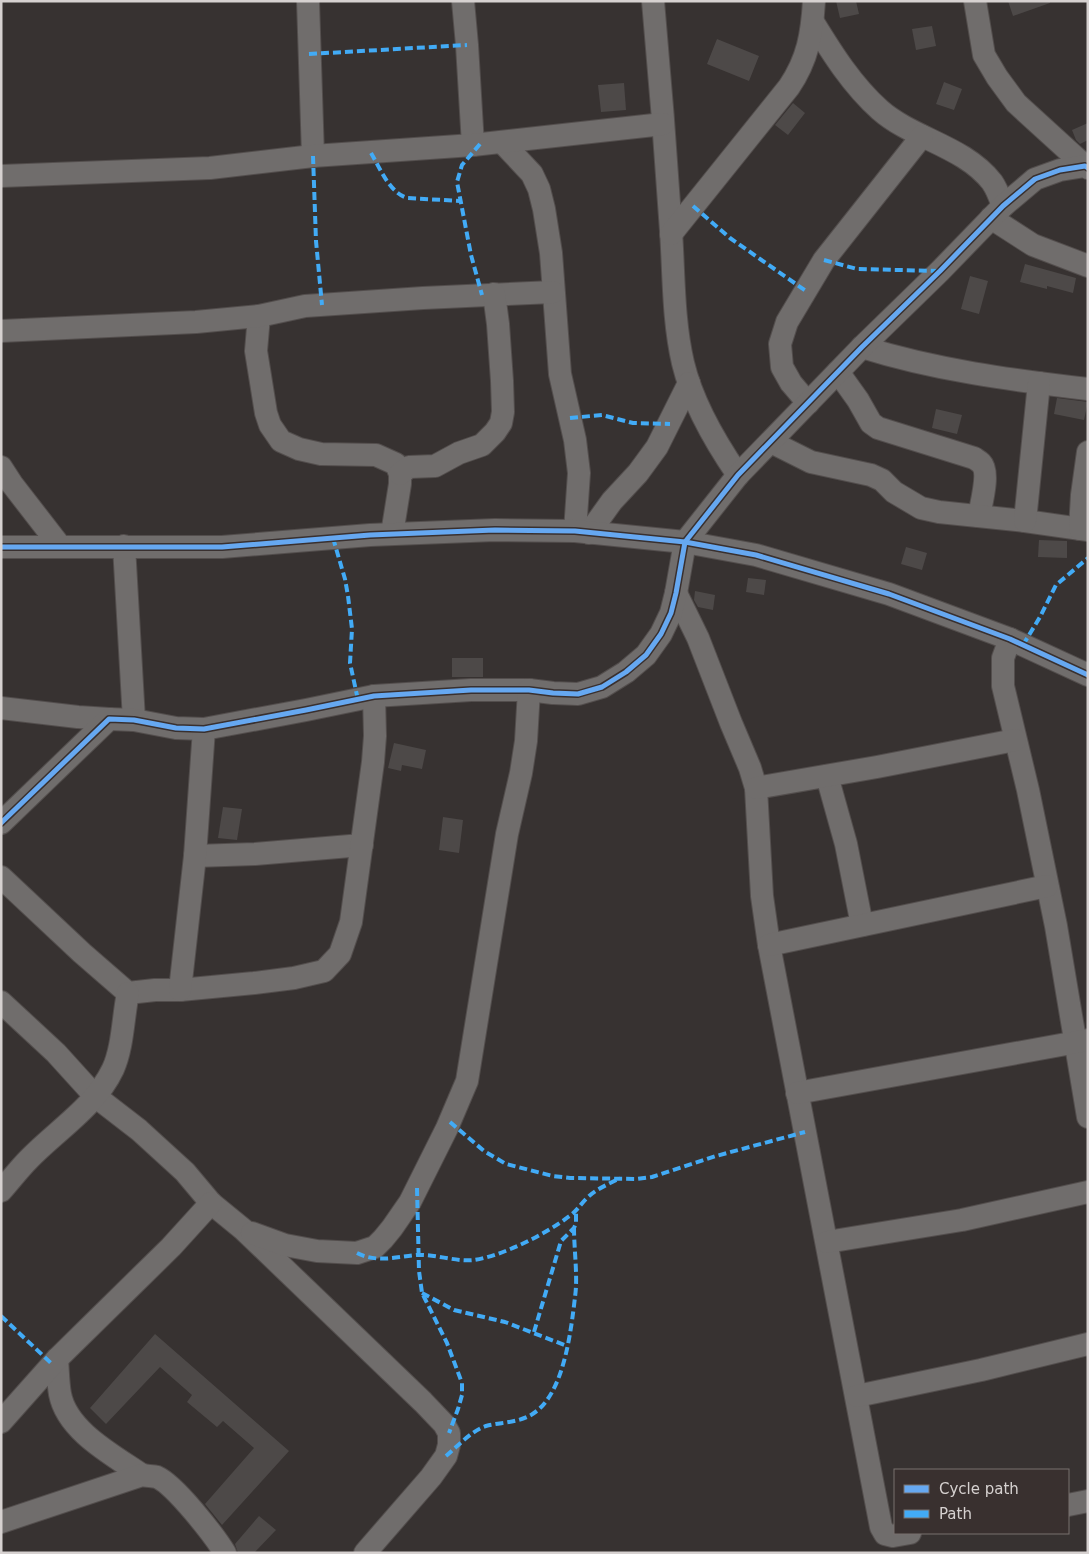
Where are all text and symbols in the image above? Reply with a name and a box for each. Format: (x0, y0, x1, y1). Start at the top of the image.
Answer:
legend (894, 1469, 1069, 1534)
text: Cycle path (939, 1480, 1019, 1498)
text: Path (939, 1505, 972, 1523)

